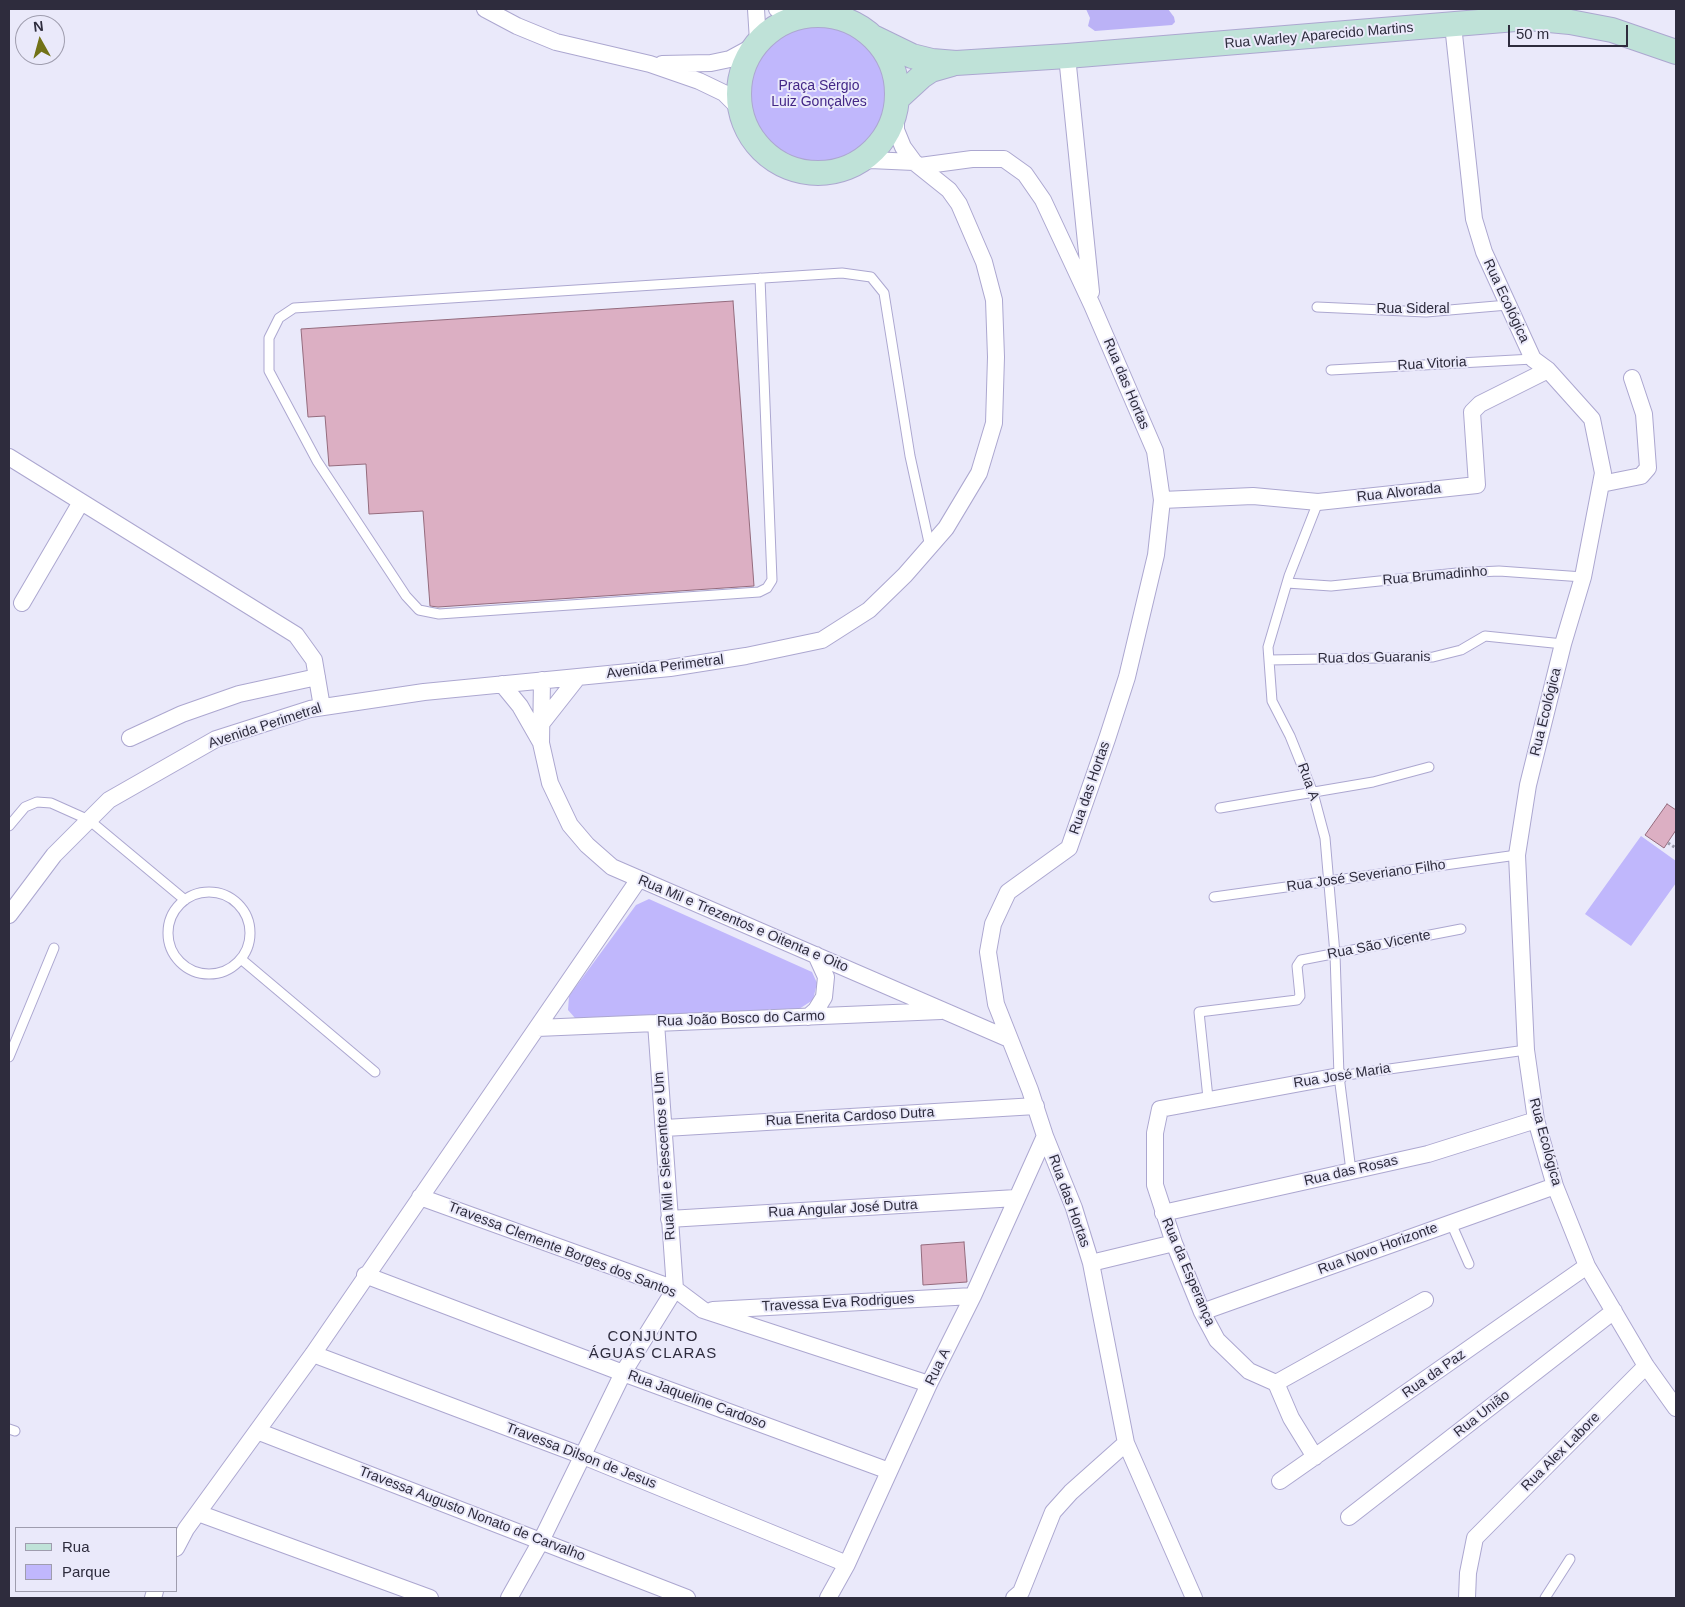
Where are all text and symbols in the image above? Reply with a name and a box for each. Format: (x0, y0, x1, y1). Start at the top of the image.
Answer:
north arrow (15, 15, 65, 65)
scale bar (1510, 15, 1630, 47)
text: N (32, 18, 44, 35)
street label: Rua Warley Aparecido Martins (1224, 19, 1414, 53)
text: 50 m (1516, 25, 1549, 42)
park label: Praça Sérgio Luiz Gonçalves (771, 78, 867, 110)
street label: Rua Ecológica (1479, 257, 1533, 345)
street label: Rua Sideral (1376, 301, 1450, 317)
street label: Rua das Hortas (1099, 336, 1153, 432)
street label: Rua Vitoria (1397, 354, 1467, 374)
street label: Rua Alvorada (1356, 480, 1442, 506)
street label: Rua Brumadinho (1382, 563, 1488, 589)
street label: Rua dos Guaranis (1317, 649, 1431, 667)
street label: Avenida Perimetral (605, 651, 725, 683)
street label: Rua Ecológica (1527, 666, 1565, 758)
street label: Avenida Perimetral (206, 700, 324, 752)
street label: Rua das Hortas (1066, 739, 1114, 837)
street label: Rua A (1293, 761, 1323, 803)
street label: Rua José Severiano Filho (1285, 857, 1447, 895)
street label: Rua Mil e Trezentos e Oitenta e Oito (635, 872, 851, 976)
street label: Rua São Vicente (1326, 927, 1432, 963)
street label: Rua João Bosco do Carmo (657, 1008, 825, 1030)
street label: Rua José Maria (1292, 1060, 1392, 1092)
street label: Rua Mil e Siescentos e Um (651, 1071, 679, 1241)
street label: Rua Ecológica (1525, 1096, 1565, 1188)
street label: Rua Enerita Cardoso Dutra (765, 1104, 935, 1130)
street label: Rua das Hortas (1044, 1152, 1094, 1250)
street label: Rua das Rosas (1302, 1152, 1400, 1190)
street label: Rua Angular José Dutra (768, 1197, 918, 1221)
street label: Travessa Clemente Borges dos Santos (446, 1199, 678, 1301)
street label: Rua da Esperança (1158, 1215, 1218, 1329)
street label: Rua Novo Horizonte (1316, 1220, 1440, 1278)
street label: Travessa Eva Rodrigues (761, 1291, 915, 1315)
district label: CONJUNTO ÁGUAS CLARAS (587, 1328, 719, 1363)
street label: Rua A (922, 1346, 954, 1388)
street label: Rua da Paz (1399, 1346, 1469, 1402)
street label: Rua Jaqueline Cardoso (625, 1367, 769, 1433)
street label: Rua União (1451, 1387, 1513, 1441)
street label: Rua Alex Labore (1518, 1409, 1604, 1495)
street label: Travessa Dilson de Jesus (503, 1420, 659, 1492)
street label: Travessa Augusto Nonato de Carvalho (357, 1463, 587, 1565)
legend (15, 1527, 178, 1592)
text: Rua (62, 1538, 90, 1555)
text: Parque (62, 1563, 110, 1580)

